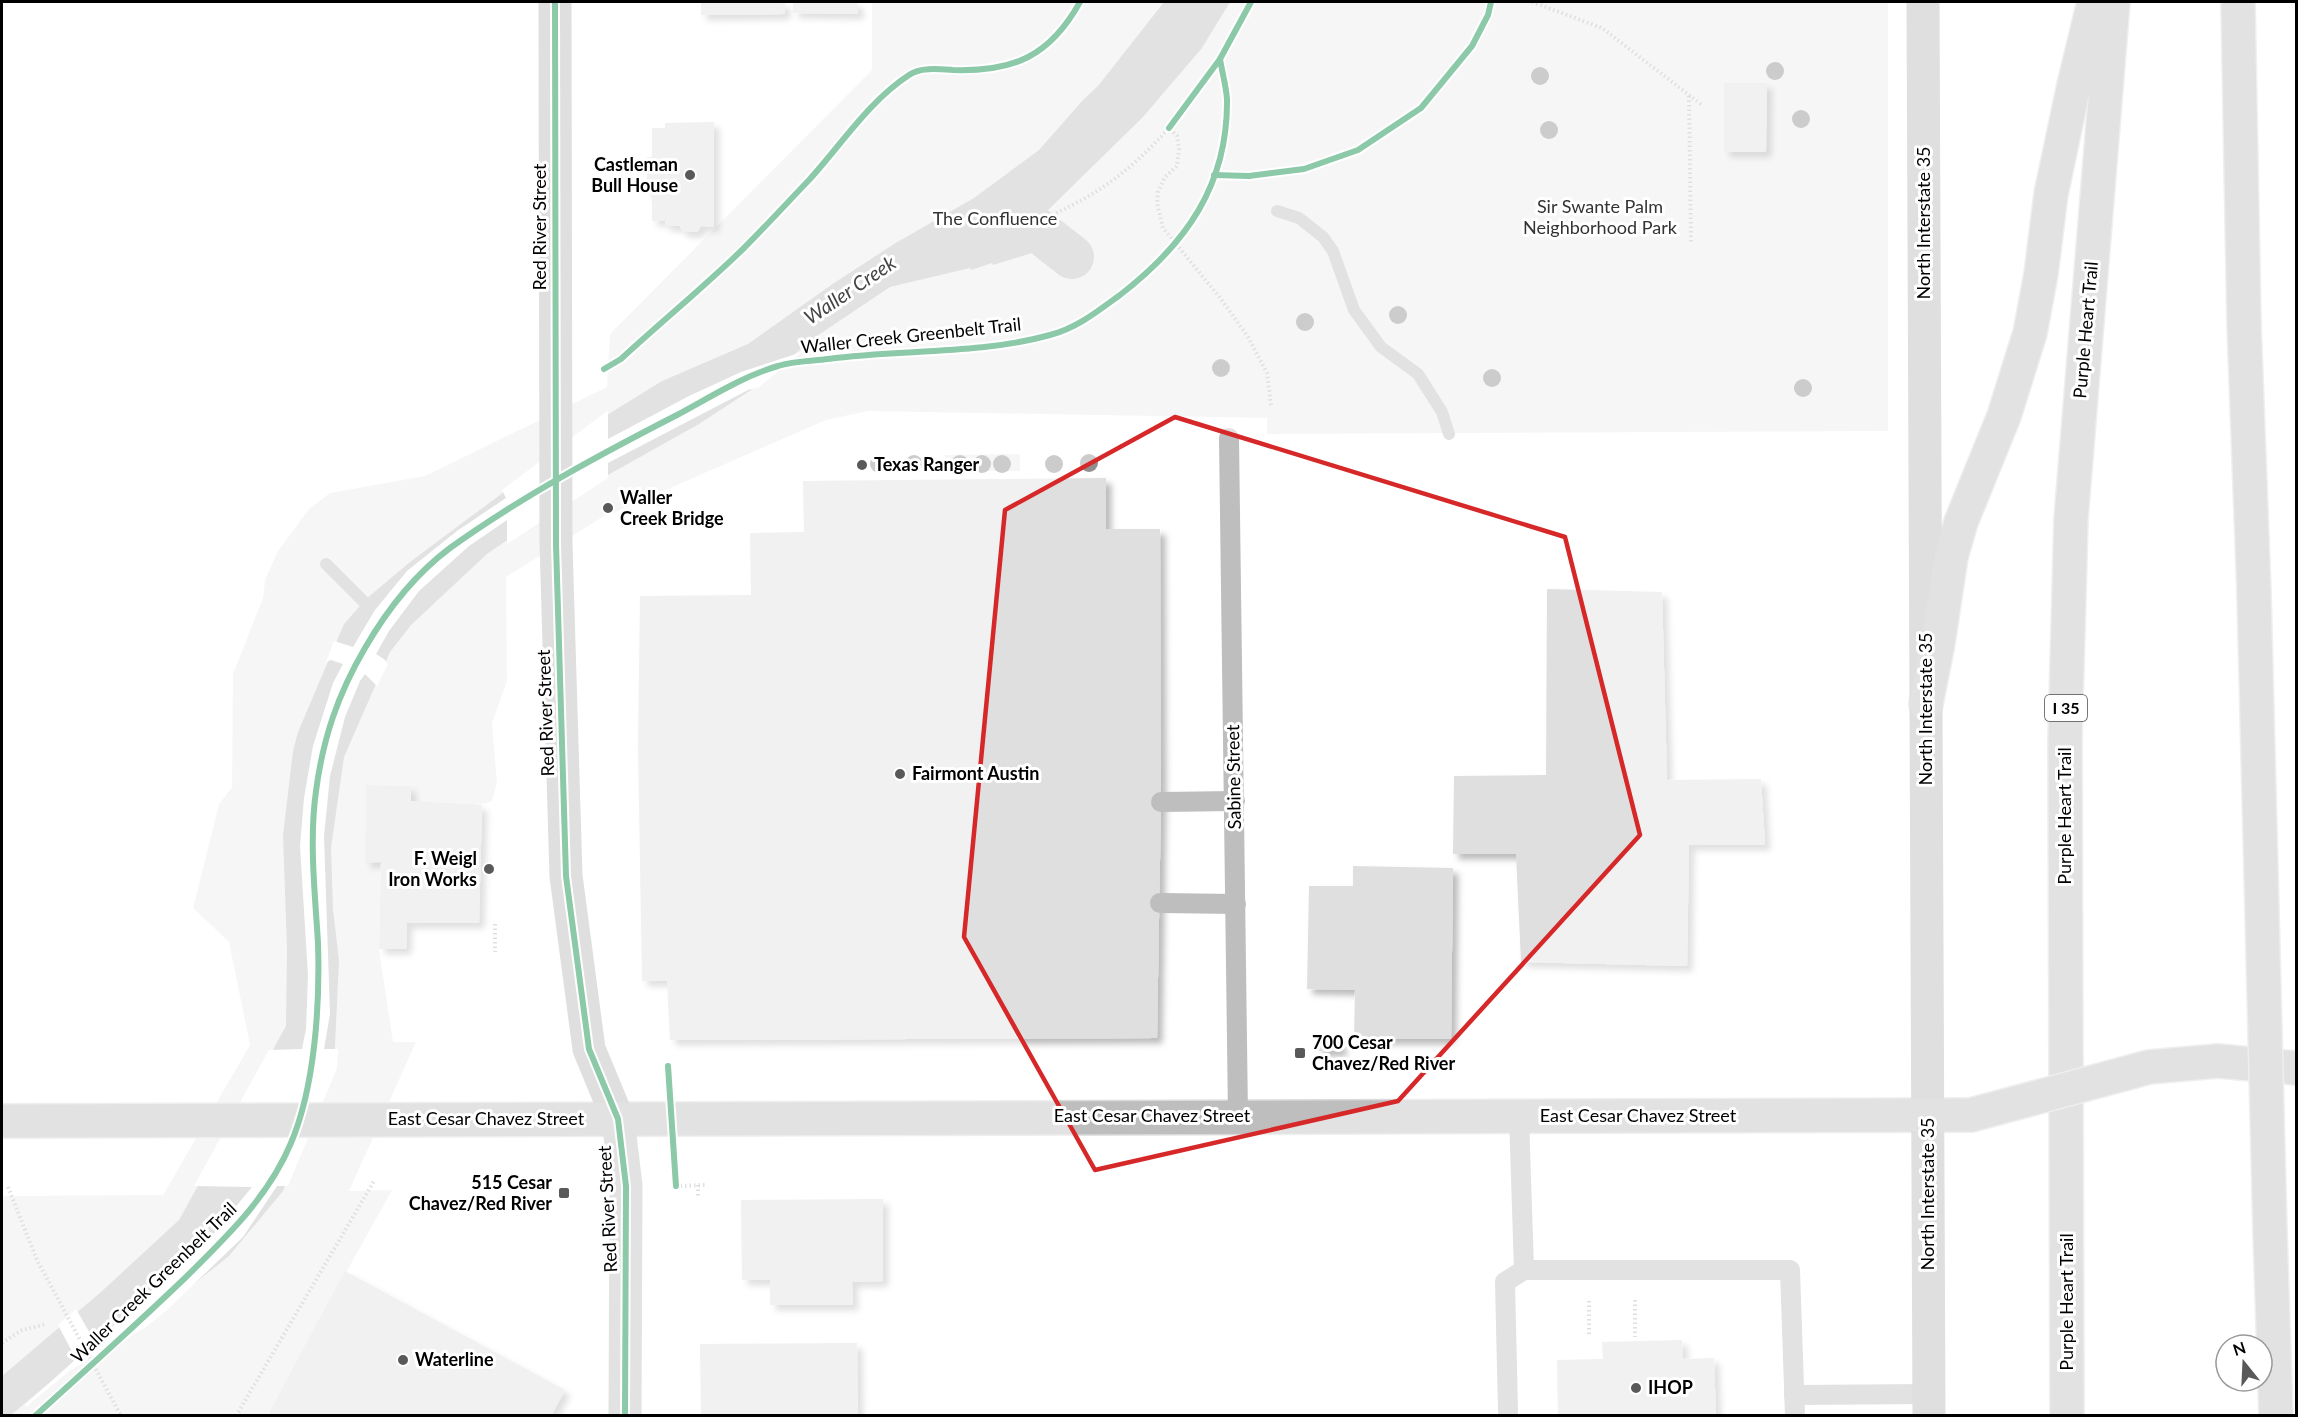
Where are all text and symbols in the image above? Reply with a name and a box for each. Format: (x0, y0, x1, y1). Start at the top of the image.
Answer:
street label: North Interstate 35 (1912, 146, 1934, 300)
place label: Castleman Bull House (591, 153, 678, 196)
street label: Red River Street (528, 163, 550, 291)
marker: Castleman Bull House (683, 168, 697, 182)
park label: Sir Swante Palm Neighborhood Park (1523, 195, 1678, 238)
park label: The Confluence (933, 207, 1057, 229)
water label: Waller Creek (799, 249, 900, 329)
street label: Purple Heart Trail (2068, 261, 2102, 399)
street label: Waller Creek Greenbelt Trail (800, 312, 1022, 358)
place label: Texas Ranger (874, 453, 980, 475)
marker: Texas Ranger (855, 458, 869, 472)
place label: Waller Creek Bridge (620, 486, 724, 529)
marker: Waller Creek Bridge (601, 501, 615, 515)
street label: North Interstate 35 (1914, 632, 1936, 786)
street label: Red River Street (532, 649, 558, 777)
road number: I 35 (2045, 695, 2087, 721)
street label: Sabine Street (1221, 724, 1245, 829)
street label: Purple Heart Trail (2053, 747, 2075, 885)
place label: Fairmont Austin (912, 762, 1039, 784)
marker: Fairmont Austin (893, 767, 907, 781)
place label: F. Weigl Iron Works (388, 847, 477, 890)
marker: F. Weigl Iron Works (482, 862, 496, 876)
place label: 700 Cesar Chavez/Red River (1312, 1031, 1455, 1074)
marker: 700 Cesar Chavez/Red River (1293, 1046, 1307, 1060)
street label: East Cesar Chavez Street (1054, 1104, 1251, 1126)
street label: East Cesar Chavez Street (1540, 1104, 1737, 1126)
street label: East Cesar Chavez Street (388, 1107, 585, 1129)
street label: North Interstate 35 (1916, 1117, 1938, 1271)
street label: Red River Street (593, 1144, 621, 1273)
place label: 515 Cesar Chavez/Red River (409, 1171, 552, 1214)
marker: 515 Cesar Chavez/Red River (557, 1186, 571, 1200)
street label: Waller Creek Greenbelt Trail (66, 1197, 241, 1367)
street label: Purple Heart Trail (2055, 1233, 2077, 1371)
north arrow (2214, 1333, 2274, 1393)
text: N (2230, 1337, 2248, 1359)
place label: Waterline (415, 1348, 494, 1370)
marker: Waterline (396, 1353, 410, 1367)
place label: IHOP (1648, 1376, 1693, 1398)
marker: IHOP (1629, 1381, 1643, 1395)

